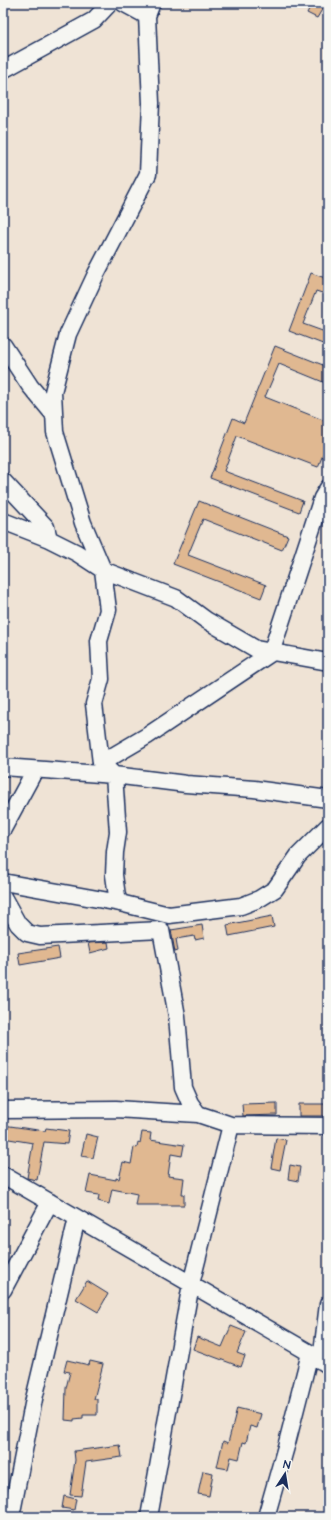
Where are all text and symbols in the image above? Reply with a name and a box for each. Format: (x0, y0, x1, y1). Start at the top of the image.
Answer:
north arrow (265, 1454, 305, 1494)
text: N (282, 1457, 292, 1473)

